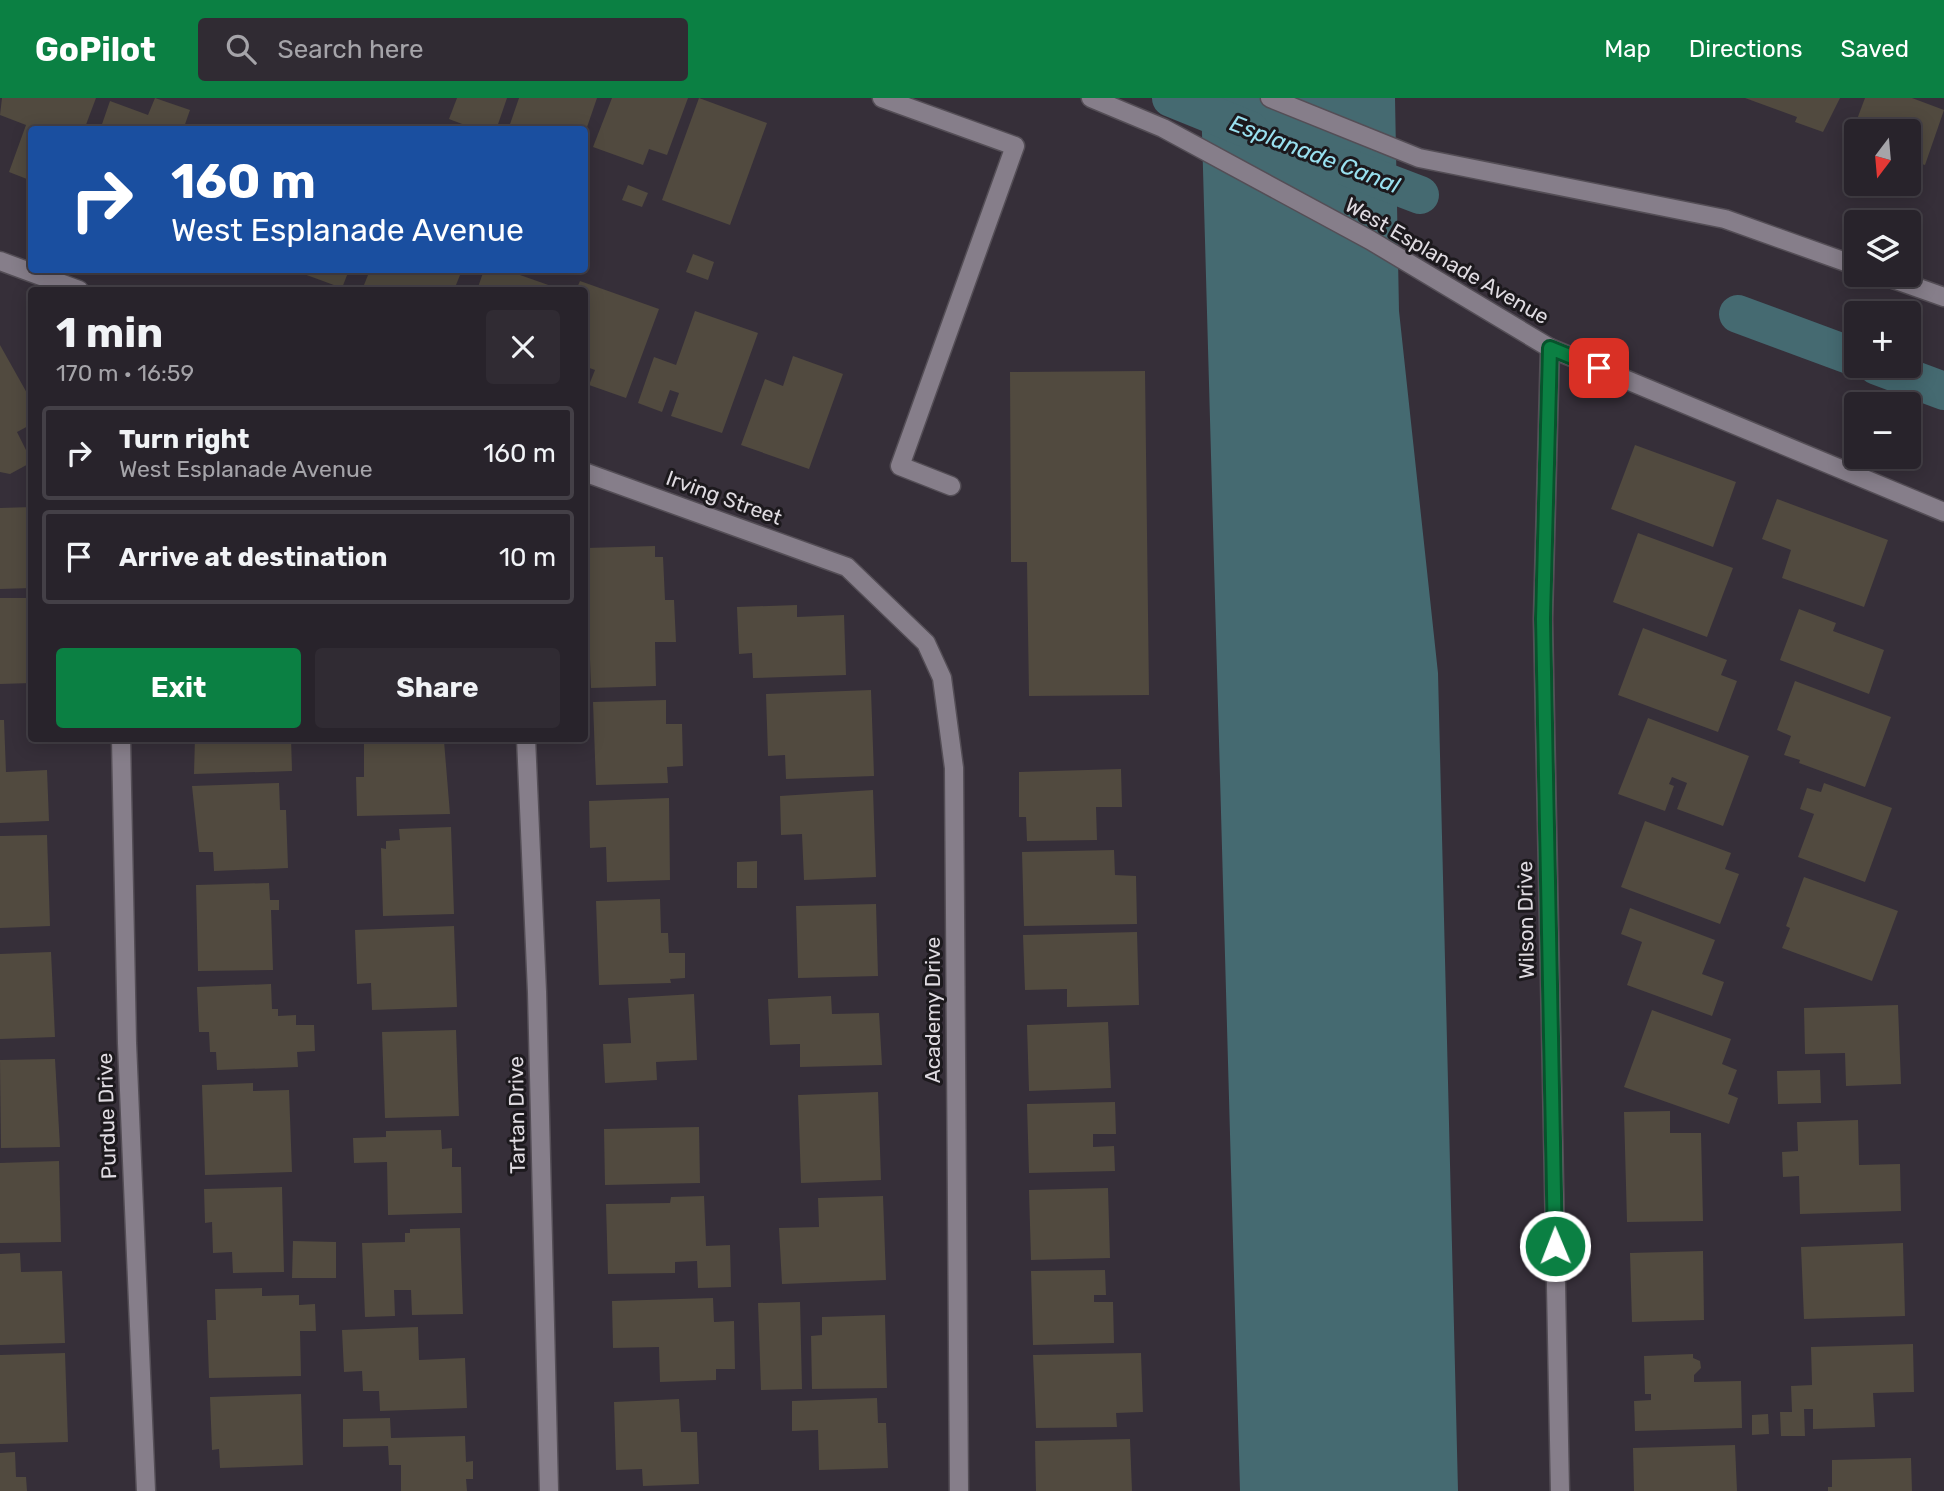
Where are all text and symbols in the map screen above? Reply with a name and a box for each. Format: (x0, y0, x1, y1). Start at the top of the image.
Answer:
search box (198, 18, 688, 81)
text: GoPilot (35, 30, 156, 69)
icon: search (222, 30, 260, 68)
text: Search here (278, 34, 423, 65)
text: Map (1604, 35, 1651, 63)
text: Directions (1689, 35, 1802, 63)
text: Saved (1840, 35, 1909, 63)
water label: Esplanade Canal (1226, 109, 1404, 199)
north arrow (1844, 119, 1922, 196)
map controls (1844, 119, 1921, 469)
text: 160 m (171, 152, 316, 210)
icon: right (56, 154, 147, 245)
street label: West Esplanade Avenue (1341, 192, 1554, 329)
button: layers (1844, 210, 1921, 287)
text: West Esplanade Avenue (171, 211, 524, 249)
button: + (1844, 301, 1921, 378)
text: 1 min (56, 308, 163, 358)
button: close (486, 310, 560, 384)
pin (1569, 338, 1629, 398)
icon: arrive (1580, 349, 1618, 387)
text: 170 m · 16:59 (56, 359, 194, 387)
button: − (1844, 392, 1921, 469)
text: Turn right (119, 424, 249, 455)
icon: right (60, 434, 98, 472)
text: 160 m (483, 438, 556, 469)
text: West Esplanade Avenue (119, 455, 373, 483)
street label: Irving Street (663, 465, 786, 530)
icon: arrive (60, 538, 98, 576)
text: Arrive at destination (119, 542, 387, 573)
text: 10 m (499, 542, 556, 573)
button: Exit (56, 648, 301, 728)
button: Share (315, 648, 560, 728)
street label: Wilson Drive (1512, 861, 1539, 979)
street label: Academy Drive (920, 937, 945, 1083)
street label: Purdue Drive (92, 1052, 121, 1180)
street label: Tartan Drive (503, 1056, 530, 1174)
position arrow (1518, 1209, 1592, 1283)

